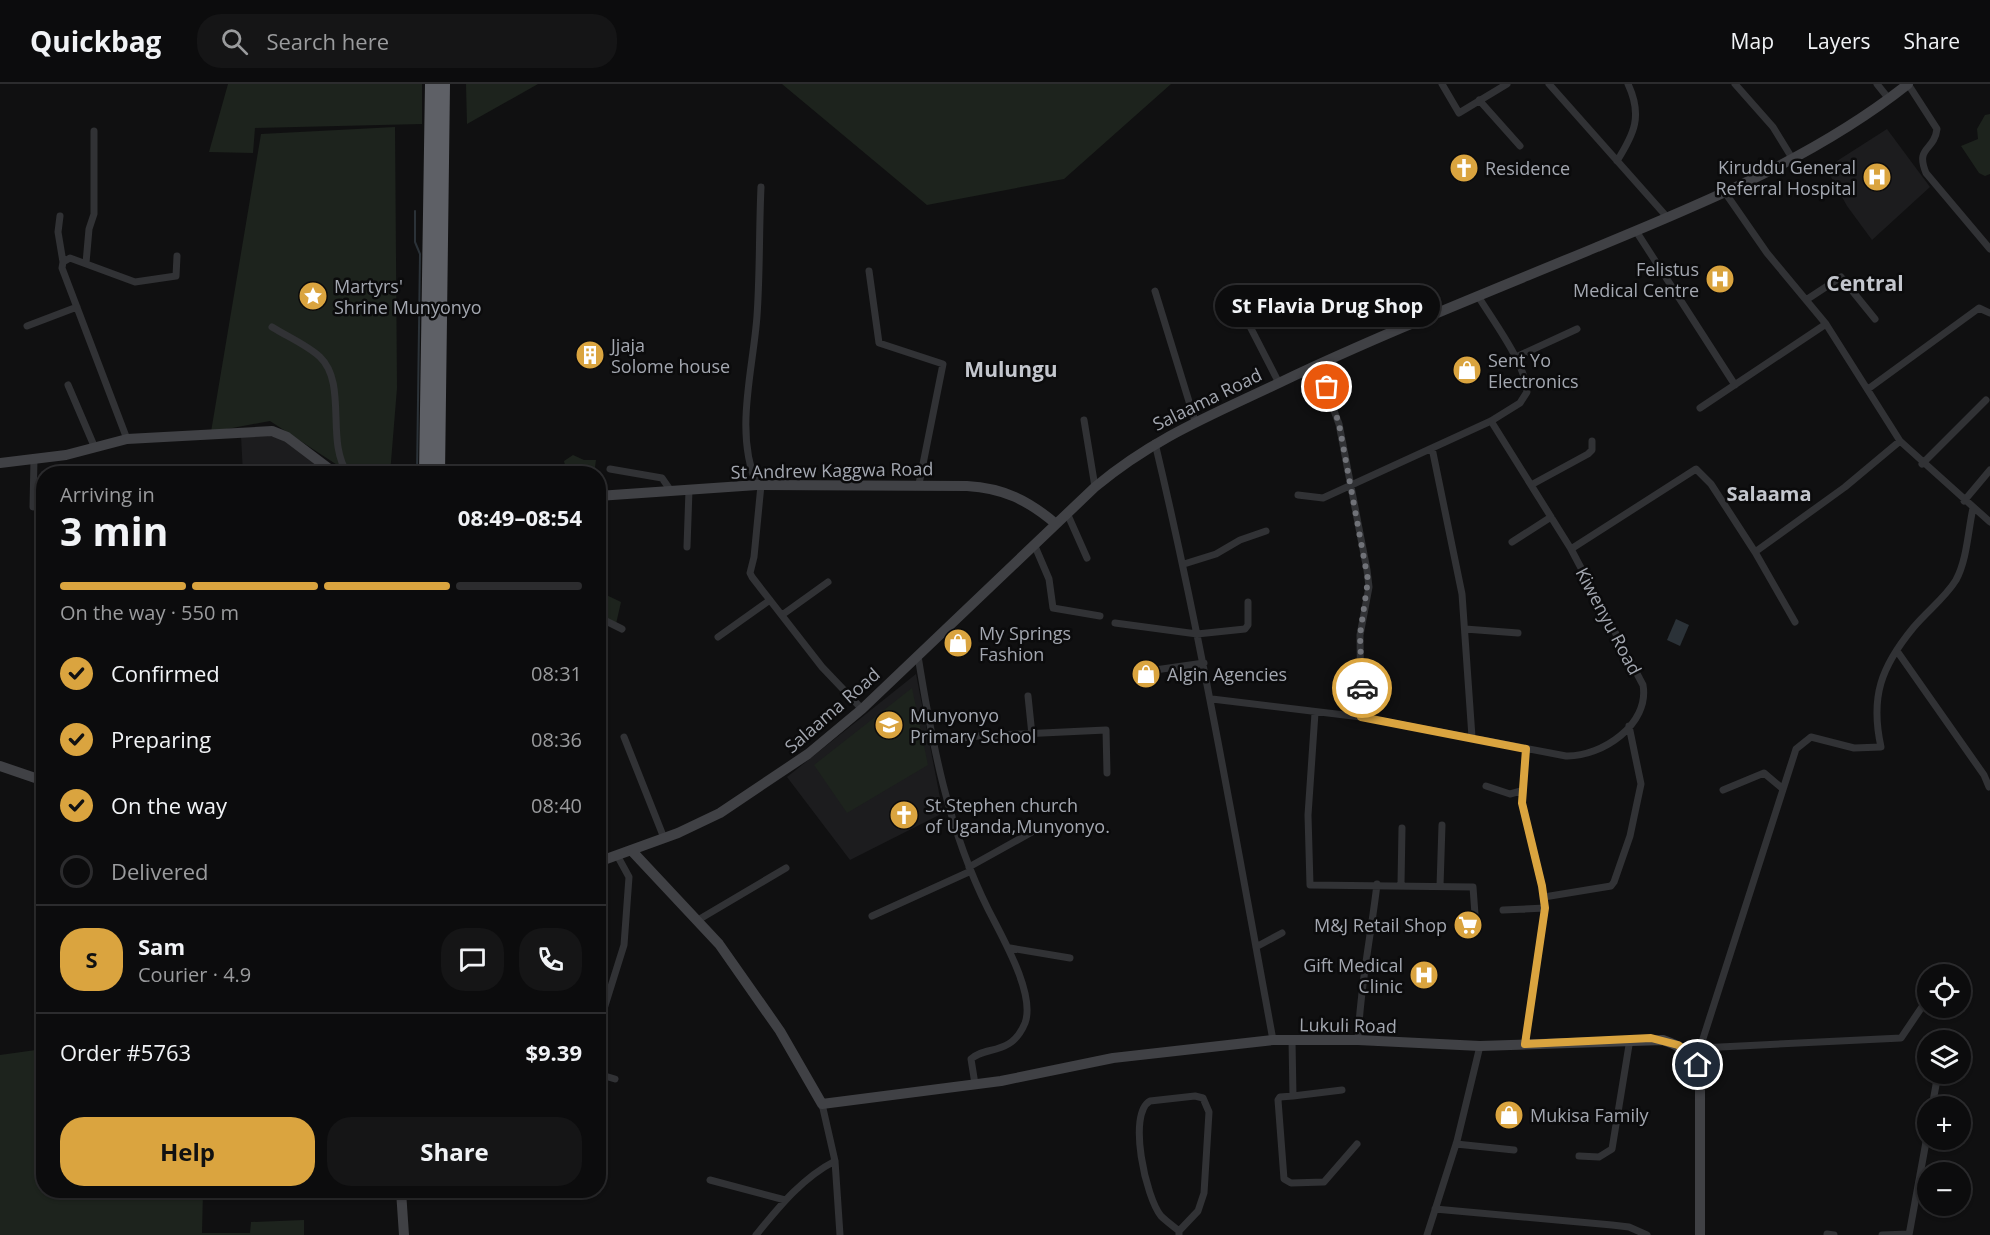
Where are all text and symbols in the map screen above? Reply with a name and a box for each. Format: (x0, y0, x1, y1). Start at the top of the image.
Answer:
search box (197, 14, 617, 68)
text: Quickbag (30, 22, 161, 60)
icon: search (218, 25, 251, 58)
text: Search here (266, 26, 389, 56)
text: Map (1731, 27, 1774, 55)
text: Layers (1807, 27, 1871, 55)
text: Share (1904, 27, 1960, 55)
church icon: Residence (1448, 152, 1480, 184)
place label: Kiruddu General Referral Hospital (1715, 155, 1856, 200)
place label: Residence (1485, 156, 1570, 180)
hospital icon: Kiruddu General Referral Hospital (1861, 161, 1893, 193)
place label: Felistus Medical Centre (1573, 257, 1699, 302)
hospital icon: Felistus Medical Centre (1704, 263, 1736, 295)
district label: Central (1826, 269, 1904, 297)
place label: Martyrs' Shrine Munyonyo (334, 274, 482, 319)
place icon: Martyrs' Shrine Munyonyo (297, 280, 329, 312)
callout: St Flavia Drug Shop (1214, 285, 1440, 327)
text: St Flavia Drug Shop (1232, 292, 1423, 319)
place label: Jjaja Solome house (609, 333, 730, 378)
building icon: Jjaja Solome house (574, 339, 606, 371)
place label: Sent Yo Electronics (1488, 348, 1579, 393)
shop icon: Sent Yo Electronics (1451, 354, 1483, 386)
district label: Mulungu (964, 355, 1058, 383)
pin (1301, 361, 1352, 412)
street label: Salaama Road (1148, 362, 1266, 436)
icon: bag (1310, 370, 1343, 403)
street label: St Andrew Kaggwa Road (730, 456, 934, 484)
district label: Salaama (1726, 480, 1812, 507)
text: Arriving in (60, 481, 155, 508)
text: 08:49–08:54 (458, 502, 582, 532)
text: 3 min (60, 504, 168, 557)
street label: Kiwenyu Road (1571, 563, 1647, 679)
text: On the way · 550 m (60, 599, 239, 626)
place label: My Springs Fashion (979, 621, 1071, 666)
shop icon: My Springs Fashion (942, 627, 974, 659)
icon: check (60, 657, 93, 690)
text: Confirmed (111, 658, 220, 688)
shop icon: Algin Agencies (1130, 658, 1162, 690)
courier (1332, 658, 1392, 718)
text: 08:31 (531, 660, 582, 687)
street label: Salaama Road (779, 662, 885, 758)
place label: Algin Agencies (1167, 662, 1287, 686)
icon: car (1346, 672, 1379, 705)
place label: Munyonyo Primary School (910, 703, 1036, 748)
school or university icon: Munyonyo Primary School (873, 709, 905, 741)
icon: check (60, 723, 93, 756)
text: Preparing (111, 724, 211, 754)
text: 08:36 (531, 726, 582, 753)
icon: check (60, 789, 93, 822)
text: On the way (111, 790, 227, 820)
text: 08:40 (531, 792, 582, 819)
place label: St.Stephen church of Uganda,Munyonyo. (925, 793, 1110, 838)
church icon: St.Stephen church of Uganda,Munyonyo. (888, 799, 920, 831)
text: Delivered (111, 856, 209, 886)
supermarket icon: M&J Retail Shop (1452, 909, 1484, 941)
place label: M&J Retail Shop (1314, 913, 1447, 937)
button: chat (441, 928, 504, 991)
button: phone (519, 928, 582, 991)
text: Sam (138, 931, 185, 961)
text: S (85, 944, 98, 974)
place label: Gift Medical Clinic (1303, 953, 1403, 998)
hospital icon: Gift Medical Clinic (1408, 959, 1440, 991)
text: Courier · 4.9 (138, 961, 251, 988)
map controls (1917, 964, 1971, 1216)
button: locate (1917, 964, 1971, 1018)
street label: Lukuli Road (1299, 1012, 1397, 1038)
button: layers (1917, 1030, 1971, 1084)
text: Order #5763 (60, 1037, 191, 1067)
text: $9.39 (525, 1037, 582, 1067)
pin (1672, 1039, 1723, 1090)
icon: home (1681, 1048, 1714, 1081)
button: + (1917, 1096, 1971, 1150)
shop icon: Mukisa Family (1493, 1099, 1525, 1131)
place label: Mukisa Family (1530, 1103, 1650, 1127)
button: Help (60, 1117, 315, 1186)
button: Share (327, 1117, 582, 1186)
button: − (1917, 1162, 1971, 1216)

